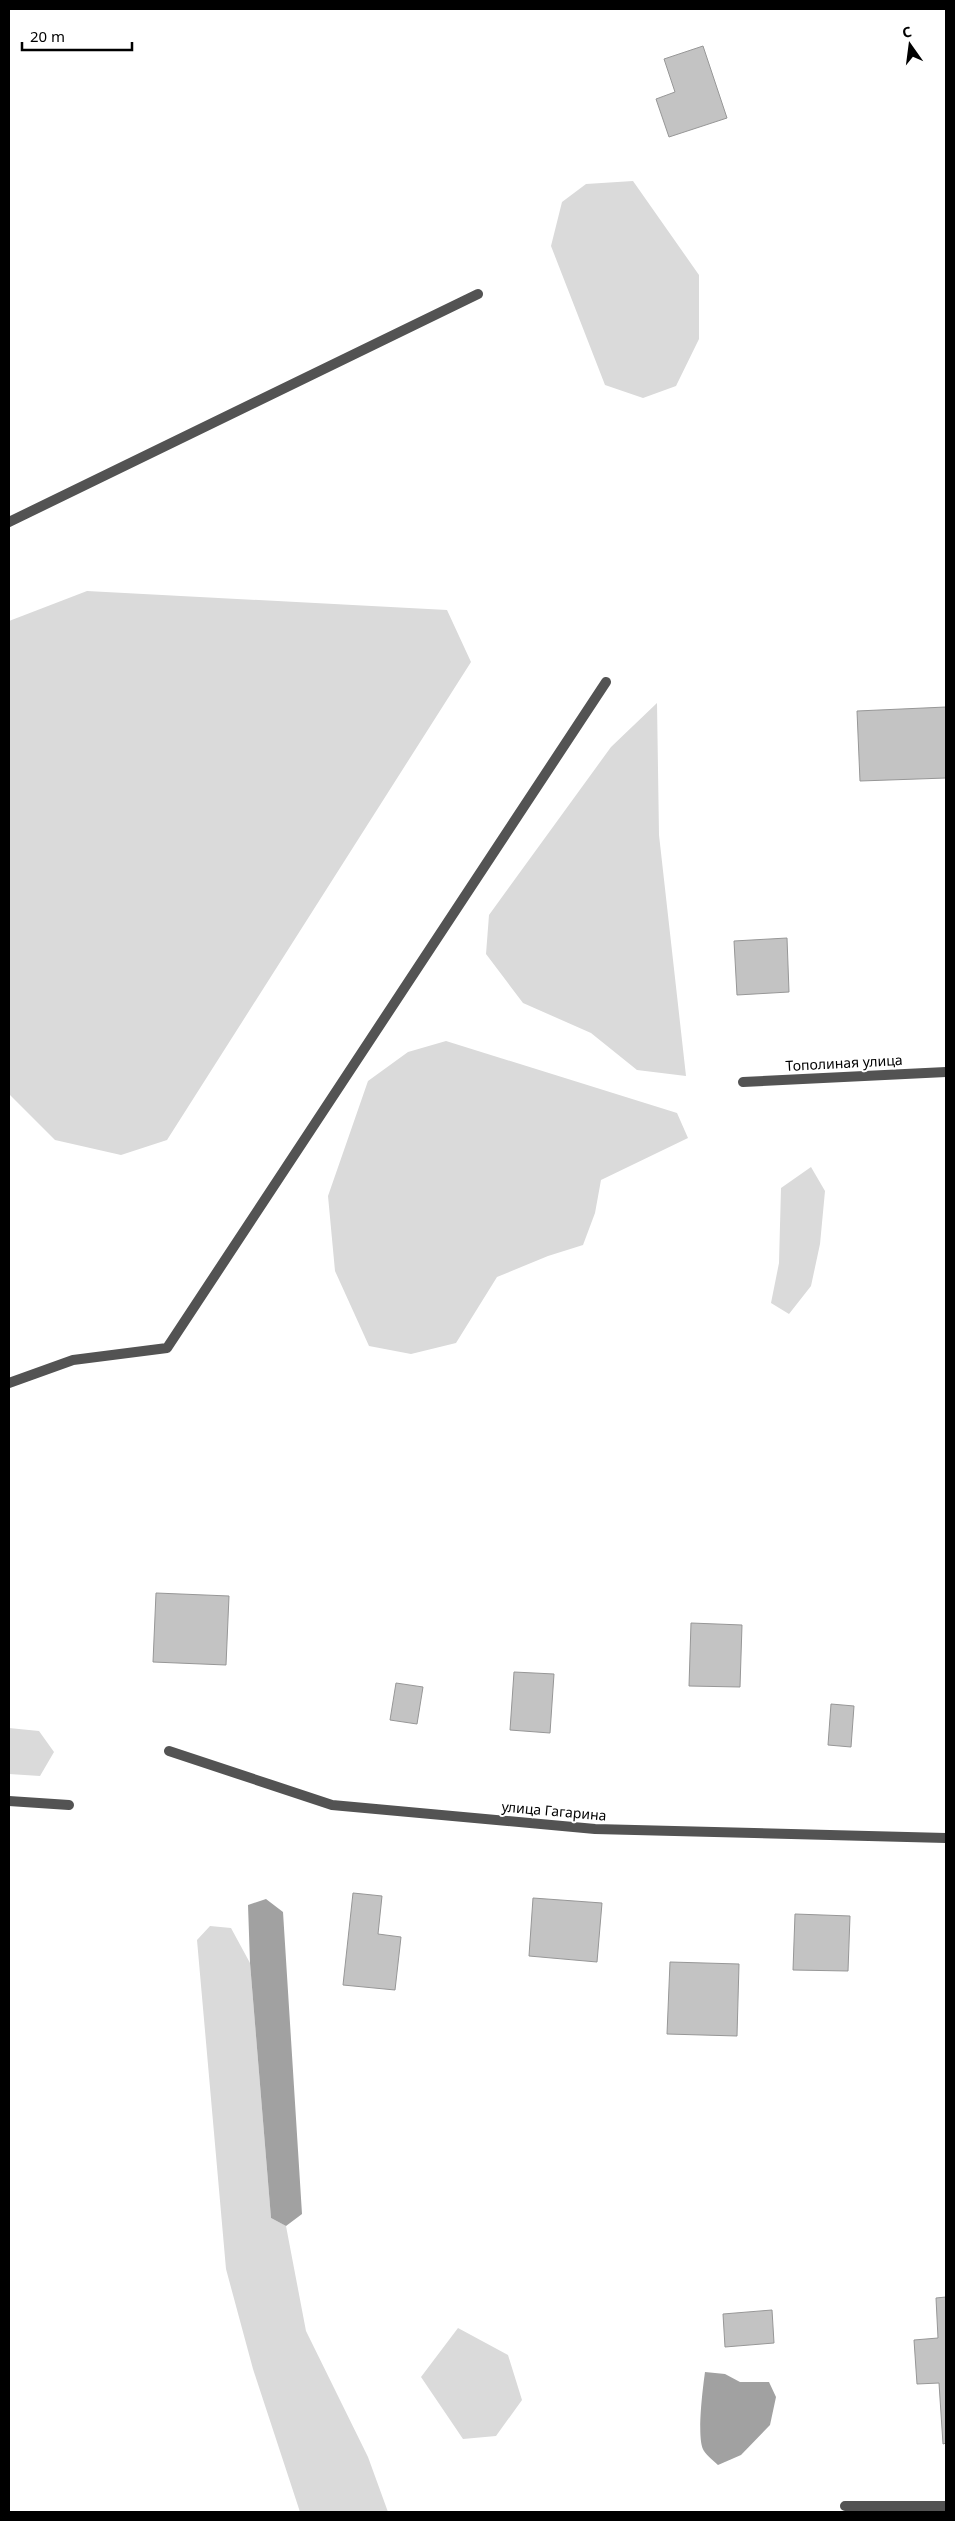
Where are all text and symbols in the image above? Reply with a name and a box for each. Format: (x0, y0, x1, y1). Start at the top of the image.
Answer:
scale bar (22, 20, 132, 52)
north arrow (885, 20, 935, 70)
text: С (900, 22, 913, 42)
text: 20 m (30, 26, 65, 46)
street label: Тополиная улица (785, 1050, 903, 1075)
street label: улица Гагарина (501, 1796, 607, 1825)

